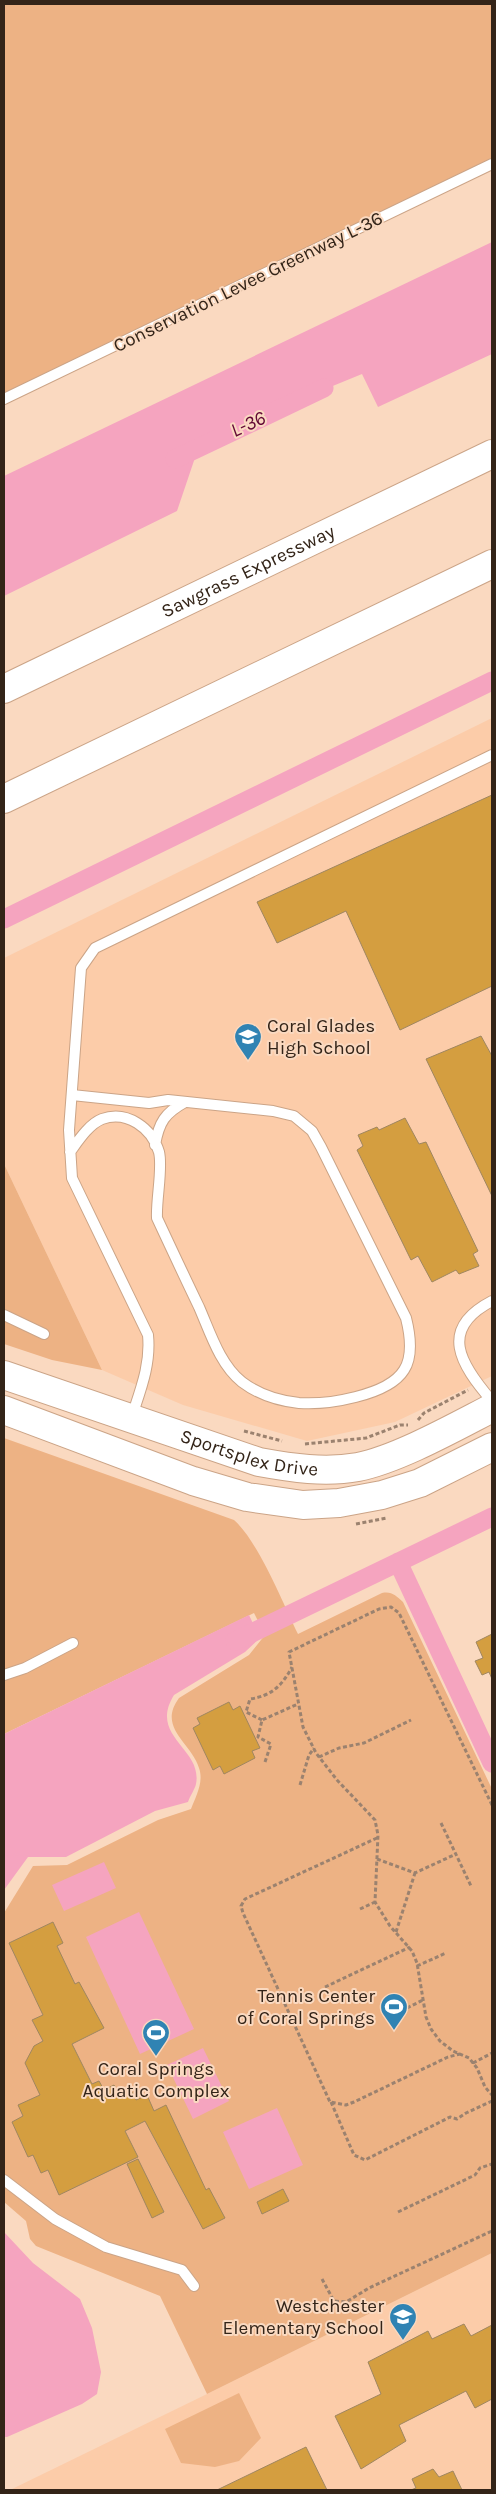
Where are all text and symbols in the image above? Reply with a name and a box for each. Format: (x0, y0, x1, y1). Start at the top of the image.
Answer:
street label: Conservation Levee Greenway L-36 (110, 207, 386, 357)
water label: L-36 (227, 406, 270, 442)
street label: Sawgrass Expressway (158, 520, 338, 622)
place label: Coral Glades High School (267, 1015, 375, 1059)
school or university icon: Coral Glades High School (233, 1022, 263, 1061)
street label: Sportsplex Drive (177, 1425, 319, 1481)
place label: Tennis Center of Coral Springs (237, 1985, 375, 2029)
sports icon: Tennis Center of Coral Springs (379, 1992, 409, 2031)
sports icon: Coral Springs Aquatic Complex (141, 2018, 171, 2057)
place label: Coral Springs Aquatic Complex (83, 2058, 230, 2102)
place label: Westchester Elementary School (223, 2295, 384, 2339)
school or university icon: Westchester Elementary School (388, 2302, 418, 2341)

